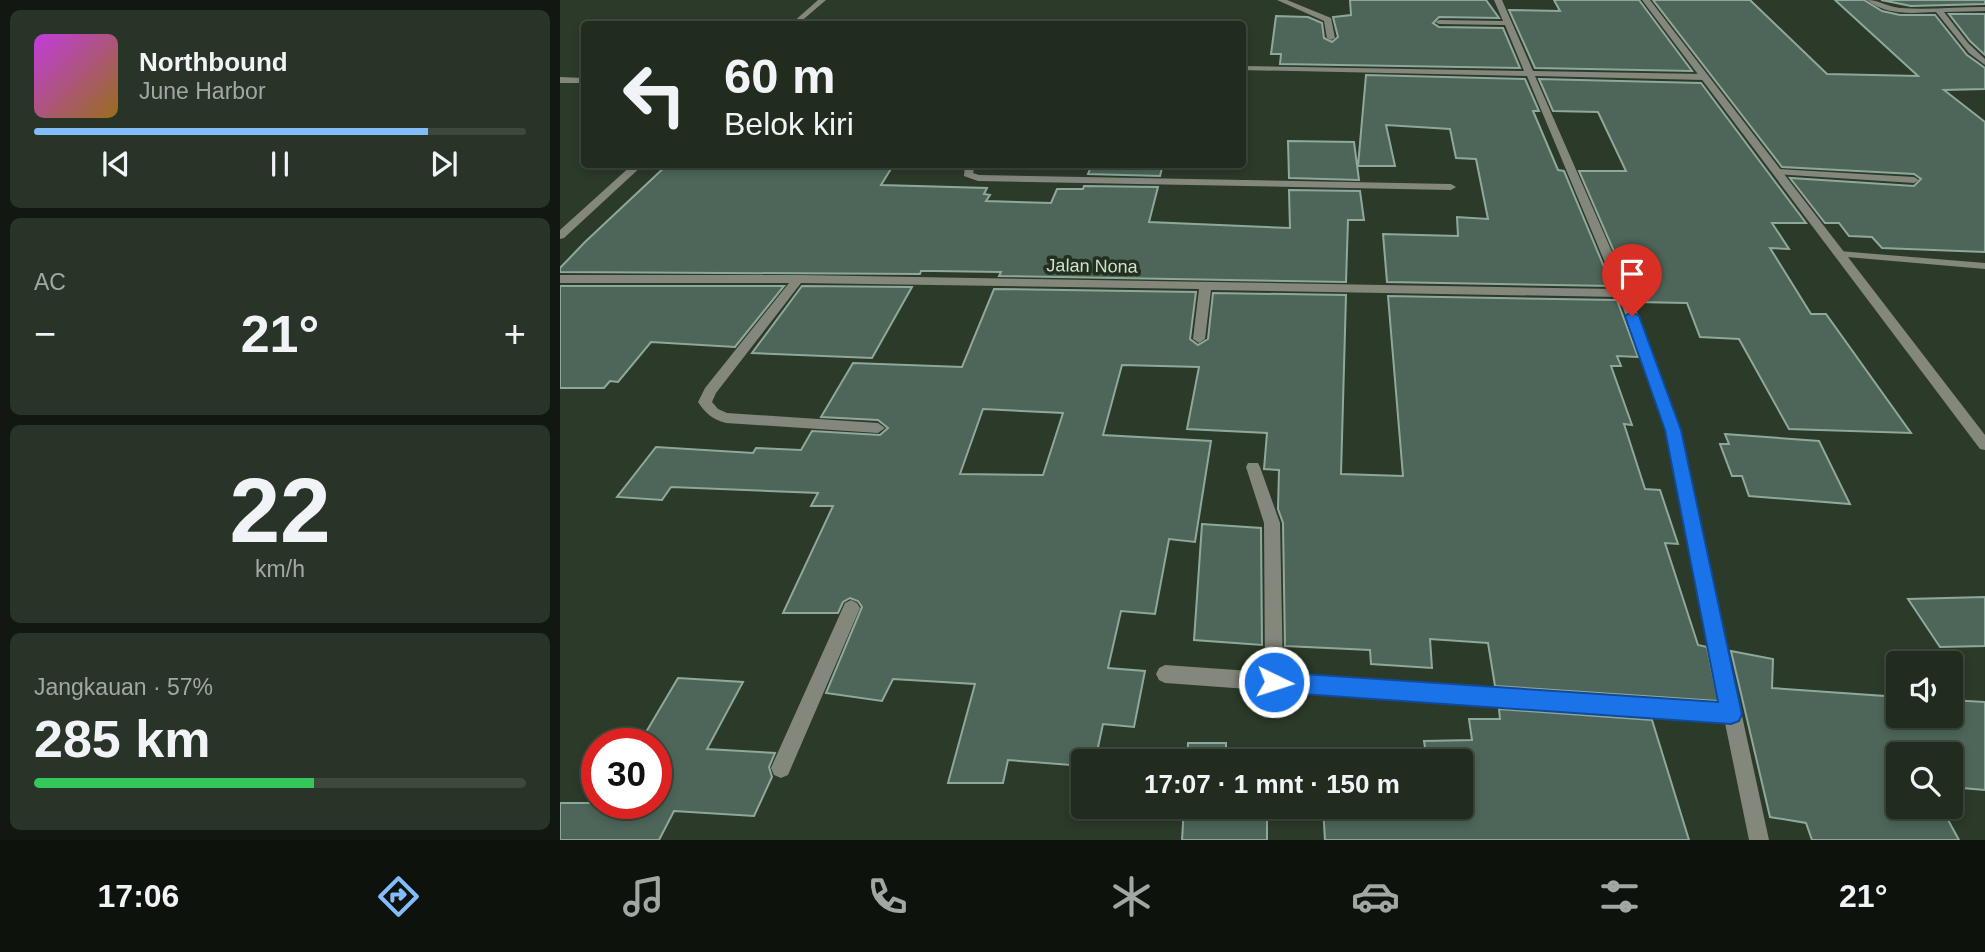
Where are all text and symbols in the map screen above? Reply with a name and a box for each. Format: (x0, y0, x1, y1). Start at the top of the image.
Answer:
text: Northbound (139, 47, 288, 77)
icon: left (609, 49, 700, 140)
text: 60 m (724, 49, 836, 103)
text: June Harbor (139, 78, 266, 104)
text: Belok kiri (724, 106, 854, 142)
icon: previous (97, 145, 135, 183)
icon: pause (261, 145, 299, 183)
icon: next (425, 145, 463, 183)
pin (1602, 244, 1662, 316)
street label: Jalan Nona (1046, 255, 1139, 277)
icon: arrive (1613, 255, 1651, 293)
text: AC (34, 269, 66, 295)
text: 21° (241, 305, 319, 363)
text: − (34, 313, 56, 355)
text: + (504, 313, 526, 355)
text: 22 (229, 460, 331, 561)
text: km/h (255, 556, 305, 582)
position arrow (1237, 645, 1311, 719)
map controls (1886, 651, 1963, 819)
button: sound (1886, 651, 1963, 728)
text: Jangkauan · 57% (34, 674, 213, 700)
text: 285 km (34, 710, 210, 768)
speed limit sign: 30 (581, 728, 672, 819)
button: search (1886, 742, 1963, 819)
text: 17:07 · 1 mnt · 150 m (1144, 769, 1400, 799)
icon: directions (374, 872, 423, 921)
icon: music (619, 872, 668, 921)
icon: phone (863, 872, 912, 921)
icon: climate (1107, 872, 1156, 921)
icon: car (1351, 872, 1400, 921)
icon: filters (1595, 872, 1644, 921)
text: 17:06 (98, 878, 179, 914)
text: 21° (1839, 878, 1887, 914)

